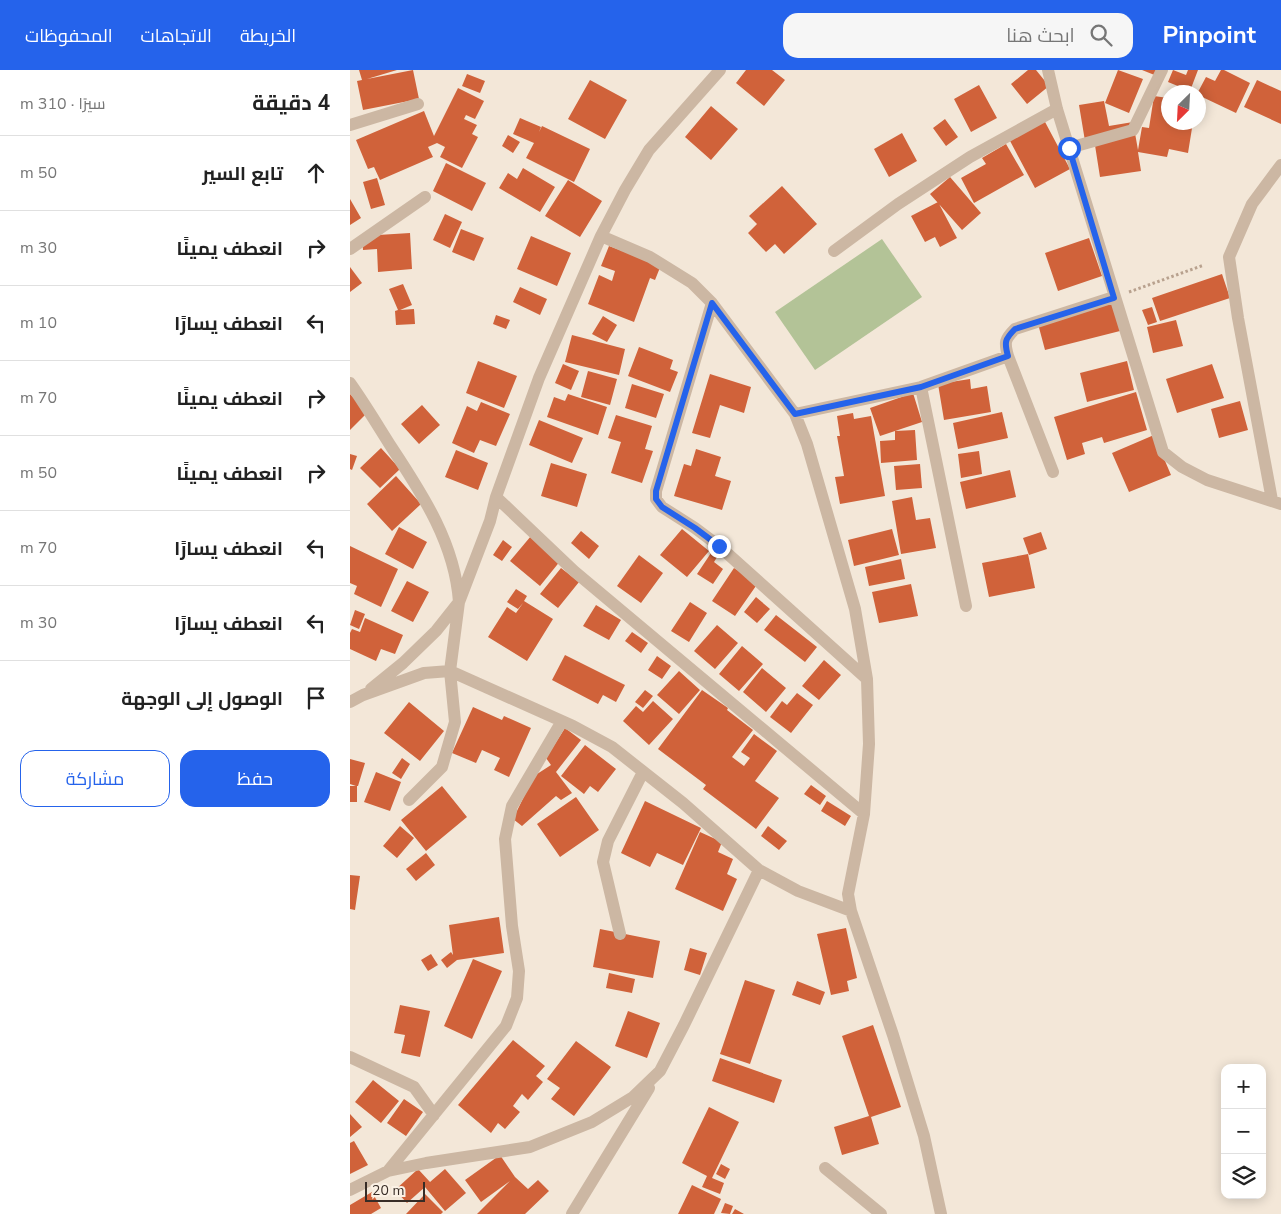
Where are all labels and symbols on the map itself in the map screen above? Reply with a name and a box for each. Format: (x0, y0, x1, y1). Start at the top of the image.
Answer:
north arrow (1161, 85, 1206, 130)
route start (1058, 137, 1081, 160)
route end (708, 535, 731, 558)
scale bar (365, 1179, 425, 1202)

